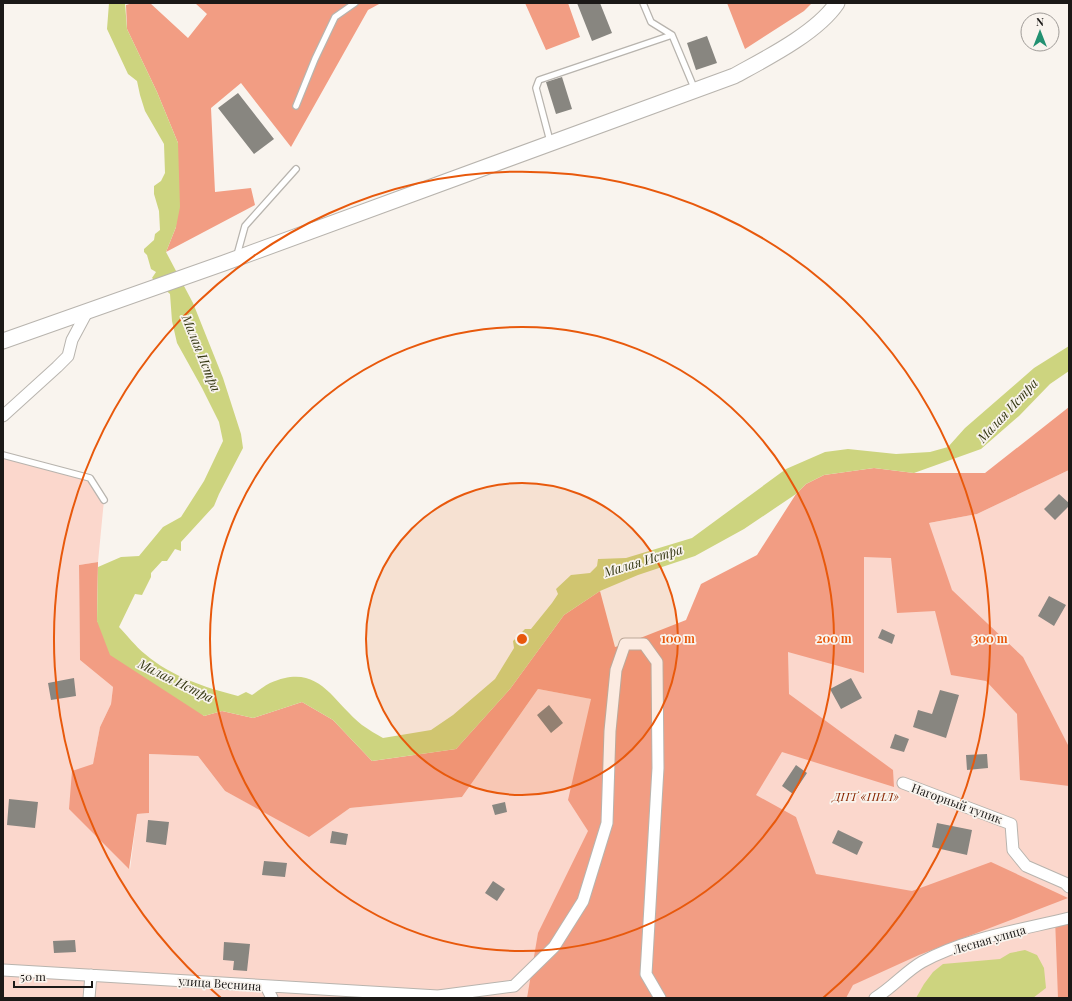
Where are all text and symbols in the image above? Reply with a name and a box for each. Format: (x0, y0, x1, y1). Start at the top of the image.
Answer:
north arrow (1020, 12, 1060, 52)
text: N (1036, 14, 1044, 29)
water label: Малая Истра (178, 311, 225, 394)
water label: Малая Истра (972, 374, 1041, 446)
water label: Малая Истра (601, 540, 685, 580)
text: 100 m (661, 630, 695, 646)
text: 200 m (816, 630, 852, 646)
text: 300 m (973, 630, 1008, 646)
centre of rings (515, 632, 529, 646)
water label: Малая Истра (135, 654, 217, 706)
street label: Нагорный тупик (909, 779, 1005, 827)
park label: ДНТ «НИЛ» (831, 788, 899, 804)
street label: Лесная улица (950, 921, 1027, 957)
scale bar (14, 963, 92, 989)
text: 50 m (20, 968, 46, 984)
street label: улица Веснина (177, 972, 262, 994)

